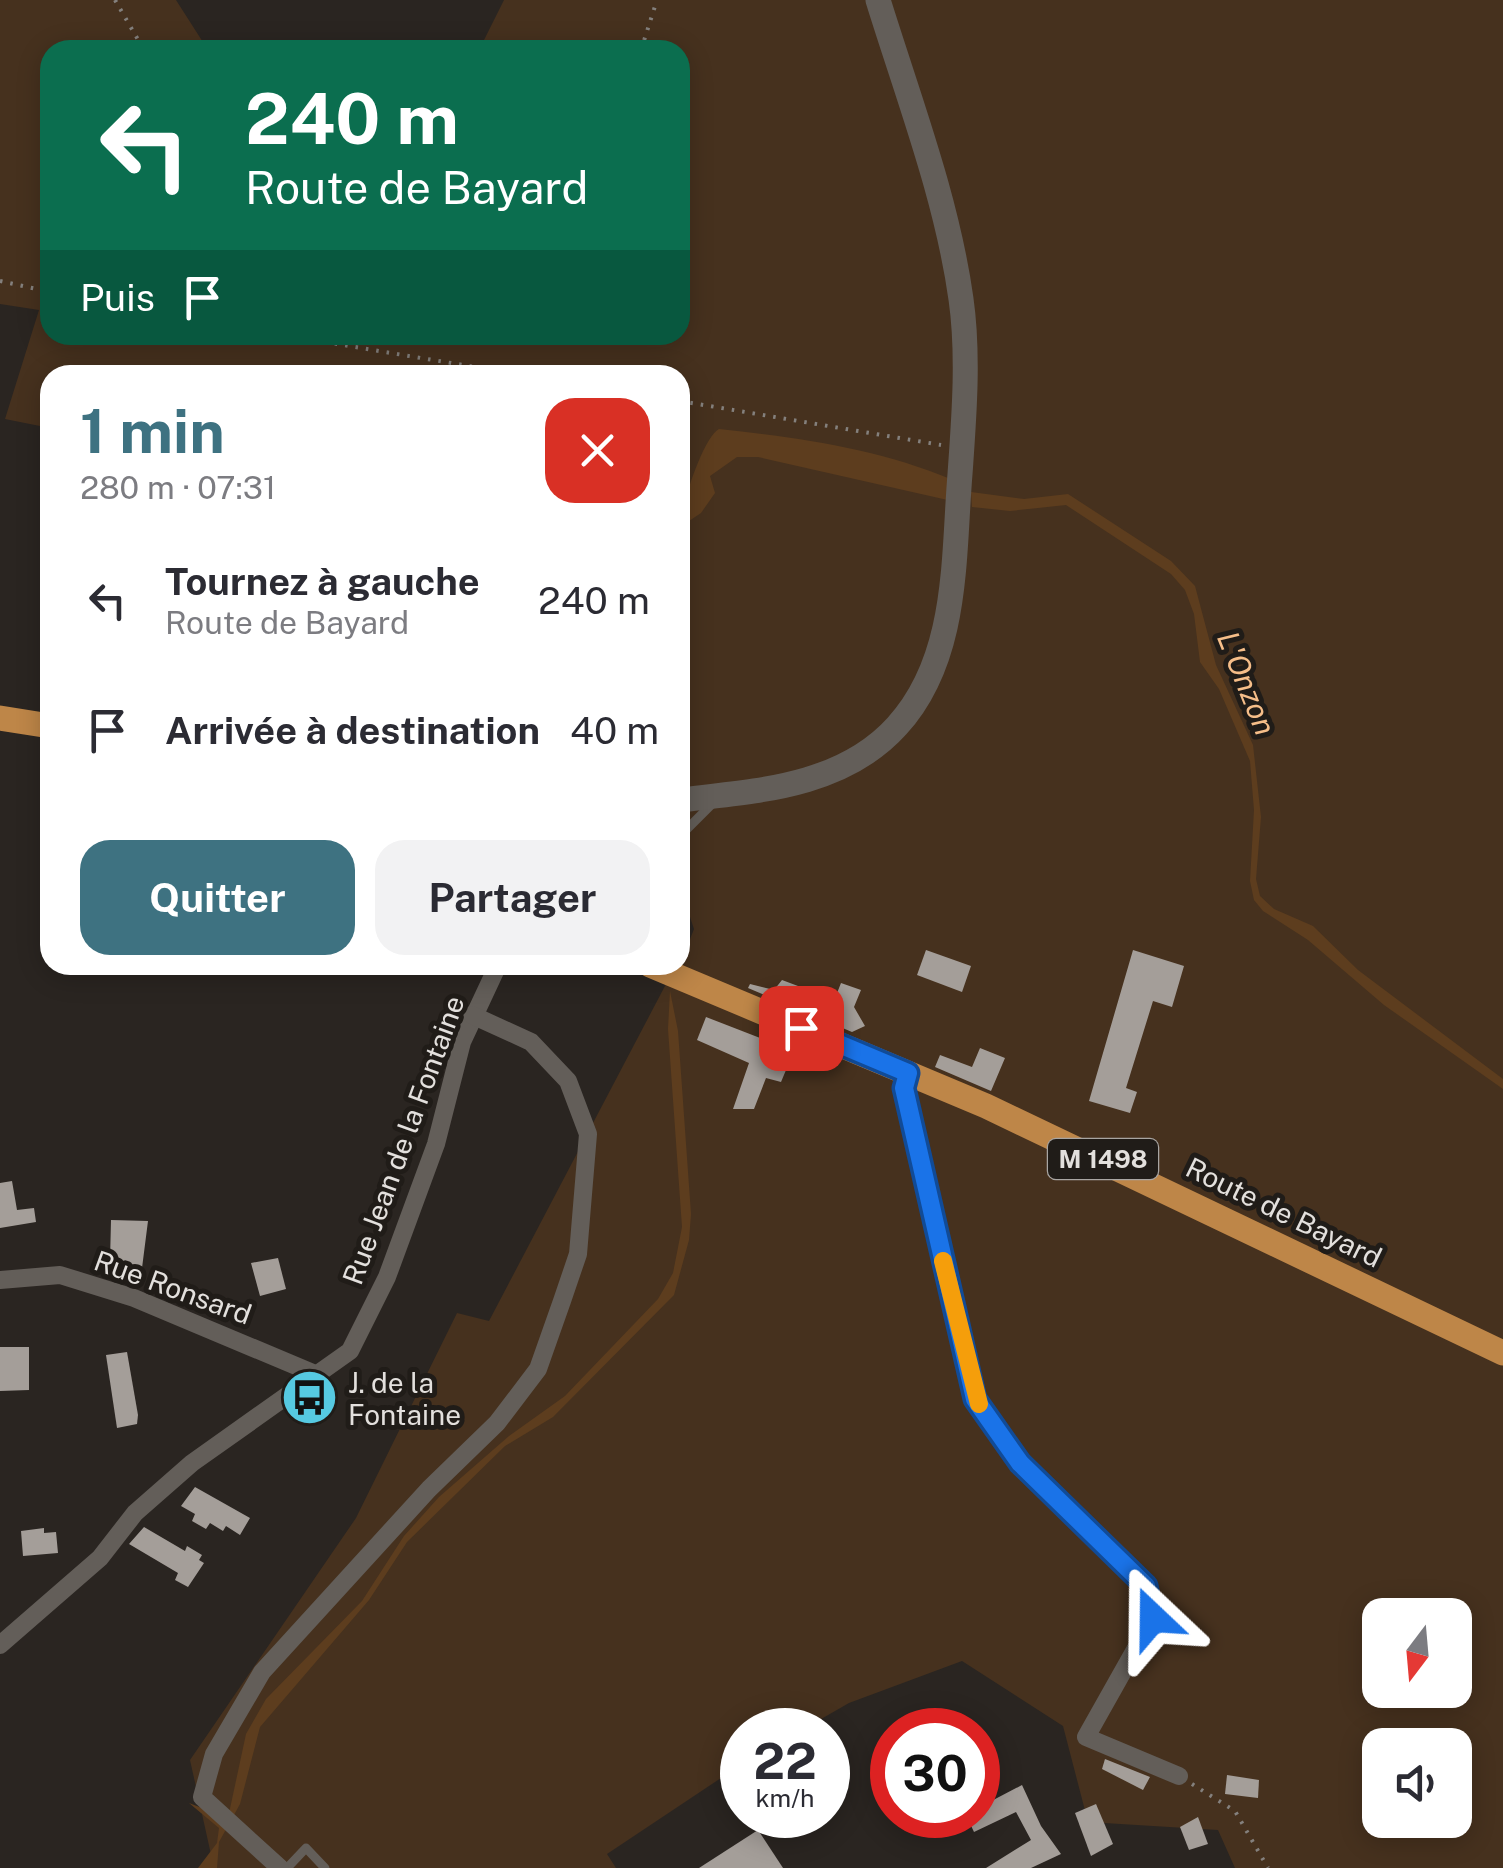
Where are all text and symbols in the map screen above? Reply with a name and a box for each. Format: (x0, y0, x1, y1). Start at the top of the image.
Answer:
text: 240 m (245, 77, 459, 160)
icon: left (80, 80, 210, 210)
text: Route de Bayard (245, 161, 588, 214)
icon: arrive (175, 270, 230, 325)
text: Puis (80, 275, 155, 320)
text: 1 min (80, 396, 225, 467)
button: close (545, 398, 650, 503)
text: 280 m · 07:31 (80, 469, 276, 506)
text: Tournez à gauche (165, 559, 480, 604)
icon: left (80, 573, 135, 628)
text: 240 m (538, 578, 650, 623)
text: Route de Bayard (165, 604, 409, 641)
water label: L'Onzon (1210, 626, 1284, 740)
icon: arrive (80, 703, 135, 758)
text: Arrivée à destination (165, 708, 540, 753)
text: 40 m (570, 708, 659, 753)
button: Quitter (80, 840, 355, 955)
button: Partager (375, 840, 650, 955)
pin (759, 986, 844, 1071)
street label: Rue Jean de la Fontaine (335, 991, 471, 1289)
icon: arrive (774, 1001, 829, 1056)
road number: M 1498 (1048, 1139, 1158, 1179)
street label: Route de Bayard (1181, 1150, 1387, 1274)
street label: Rue Ronsard (90, 1243, 256, 1331)
place label: J. de la Fontaine (348, 1366, 461, 1431)
bus stop icon: J. de la Fontaine (279, 1368, 339, 1428)
position arrow (1101, 1566, 1205, 1670)
north arrow (1362, 1598, 1472, 1708)
map controls (1362, 1598, 1472, 1838)
speed limit sign: 30 (870, 1708, 1000, 1838)
button: sound (1362, 1728, 1472, 1838)
text: 22 (753, 1731, 817, 1790)
text: km/h (756, 1783, 814, 1813)

